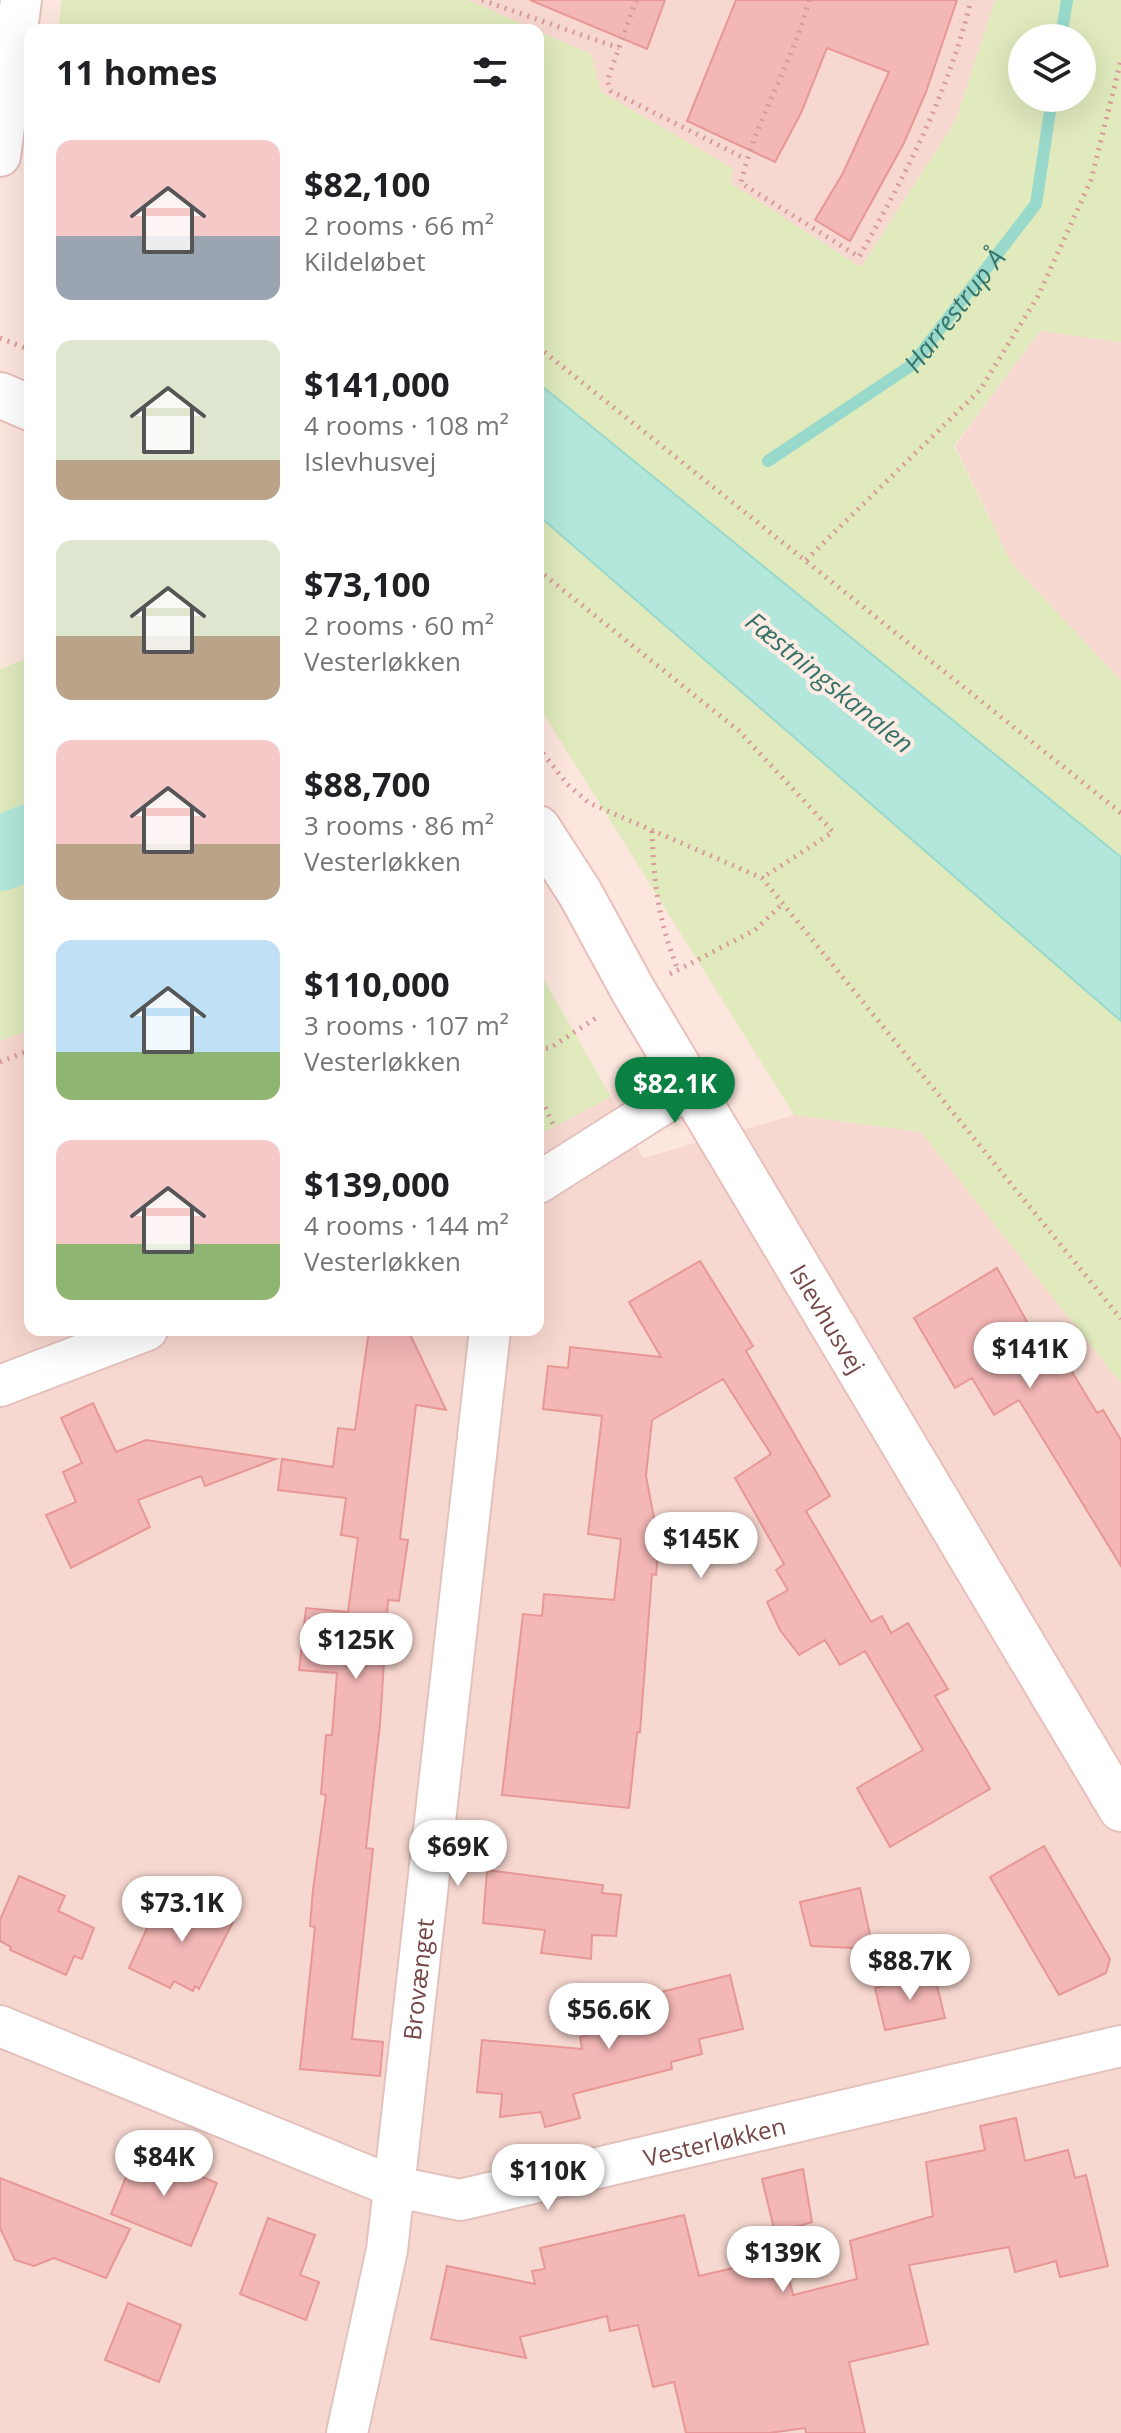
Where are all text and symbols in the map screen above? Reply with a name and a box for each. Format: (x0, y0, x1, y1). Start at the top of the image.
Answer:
map controls (1008, 24, 1096, 112)
button: layers (1008, 24, 1096, 112)
text: 11 homes (56, 49, 217, 95)
icon: filters (468, 50, 512, 94)
text: $82,100 (304, 161, 430, 207)
icon: home (120, 172, 216, 268)
text: 2 rooms · 66 m² (304, 207, 494, 243)
water label: Harrestrup Å (895, 241, 1013, 380)
text: Kildeløbet (304, 243, 426, 279)
text: $141,000 (304, 361, 450, 407)
icon: home (120, 372, 216, 468)
text: 4 rooms · 108 m² (304, 407, 509, 443)
text: Islevhusvej (304, 443, 436, 479)
text: $73,100 (304, 561, 430, 607)
icon: home (120, 572, 216, 668)
water label: Fæstningskanalen (738, 603, 922, 761)
text: 2 rooms · 60 m² (304, 607, 494, 643)
text: Vesterløkken (304, 643, 461, 679)
text: $88,700 (304, 761, 430, 807)
icon: home (120, 772, 216, 868)
text: 3 rooms · 86 m² (304, 807, 494, 843)
text: Vesterløkken (304, 843, 461, 879)
text: $110,000 (304, 961, 450, 1007)
icon: home (120, 972, 216, 1068)
text: 3 rooms · 107 m² (304, 1007, 509, 1043)
text: Vesterløkken (304, 1043, 461, 1079)
pin: $82.1K (610, 1057, 740, 1125)
text: $82.1K (633, 1065, 717, 1101)
text: $139,000 (304, 1161, 450, 1207)
icon: home (120, 1172, 216, 1268)
text: 4 rooms · 144 m² (304, 1207, 509, 1243)
text: Vesterløkken (304, 1243, 461, 1279)
street label: Islevhusvej (783, 1257, 874, 1379)
pin: $141K (974, 1322, 1086, 1390)
text: $141K (992, 1330, 1068, 1366)
pin: $145K (645, 1512, 757, 1580)
text: $145K (663, 1520, 739, 1556)
pin: $125K (300, 1613, 412, 1681)
text: $125K (318, 1621, 394, 1657)
pin: $69K (411, 1820, 505, 1888)
text: $69K (427, 1828, 489, 1864)
pin: $73.1K (117, 1876, 247, 1944)
text: $73.1K (140, 1884, 224, 1920)
street label: Brovænget (394, 1916, 441, 2042)
pin: $88.7K (845, 1934, 975, 2002)
text: $88.7K (868, 1942, 952, 1978)
pin: $56.6K (544, 1983, 674, 2051)
text: $56.6K (567, 1991, 651, 2027)
street label: Vesterløkken (640, 2108, 789, 2173)
pin: $84K (117, 2130, 211, 2198)
text: $84K (133, 2138, 195, 2174)
pin: $110K (492, 2144, 604, 2212)
text: $110K (510, 2152, 586, 2188)
pin: $139K (727, 2226, 839, 2294)
text: $139K (745, 2234, 821, 2270)

